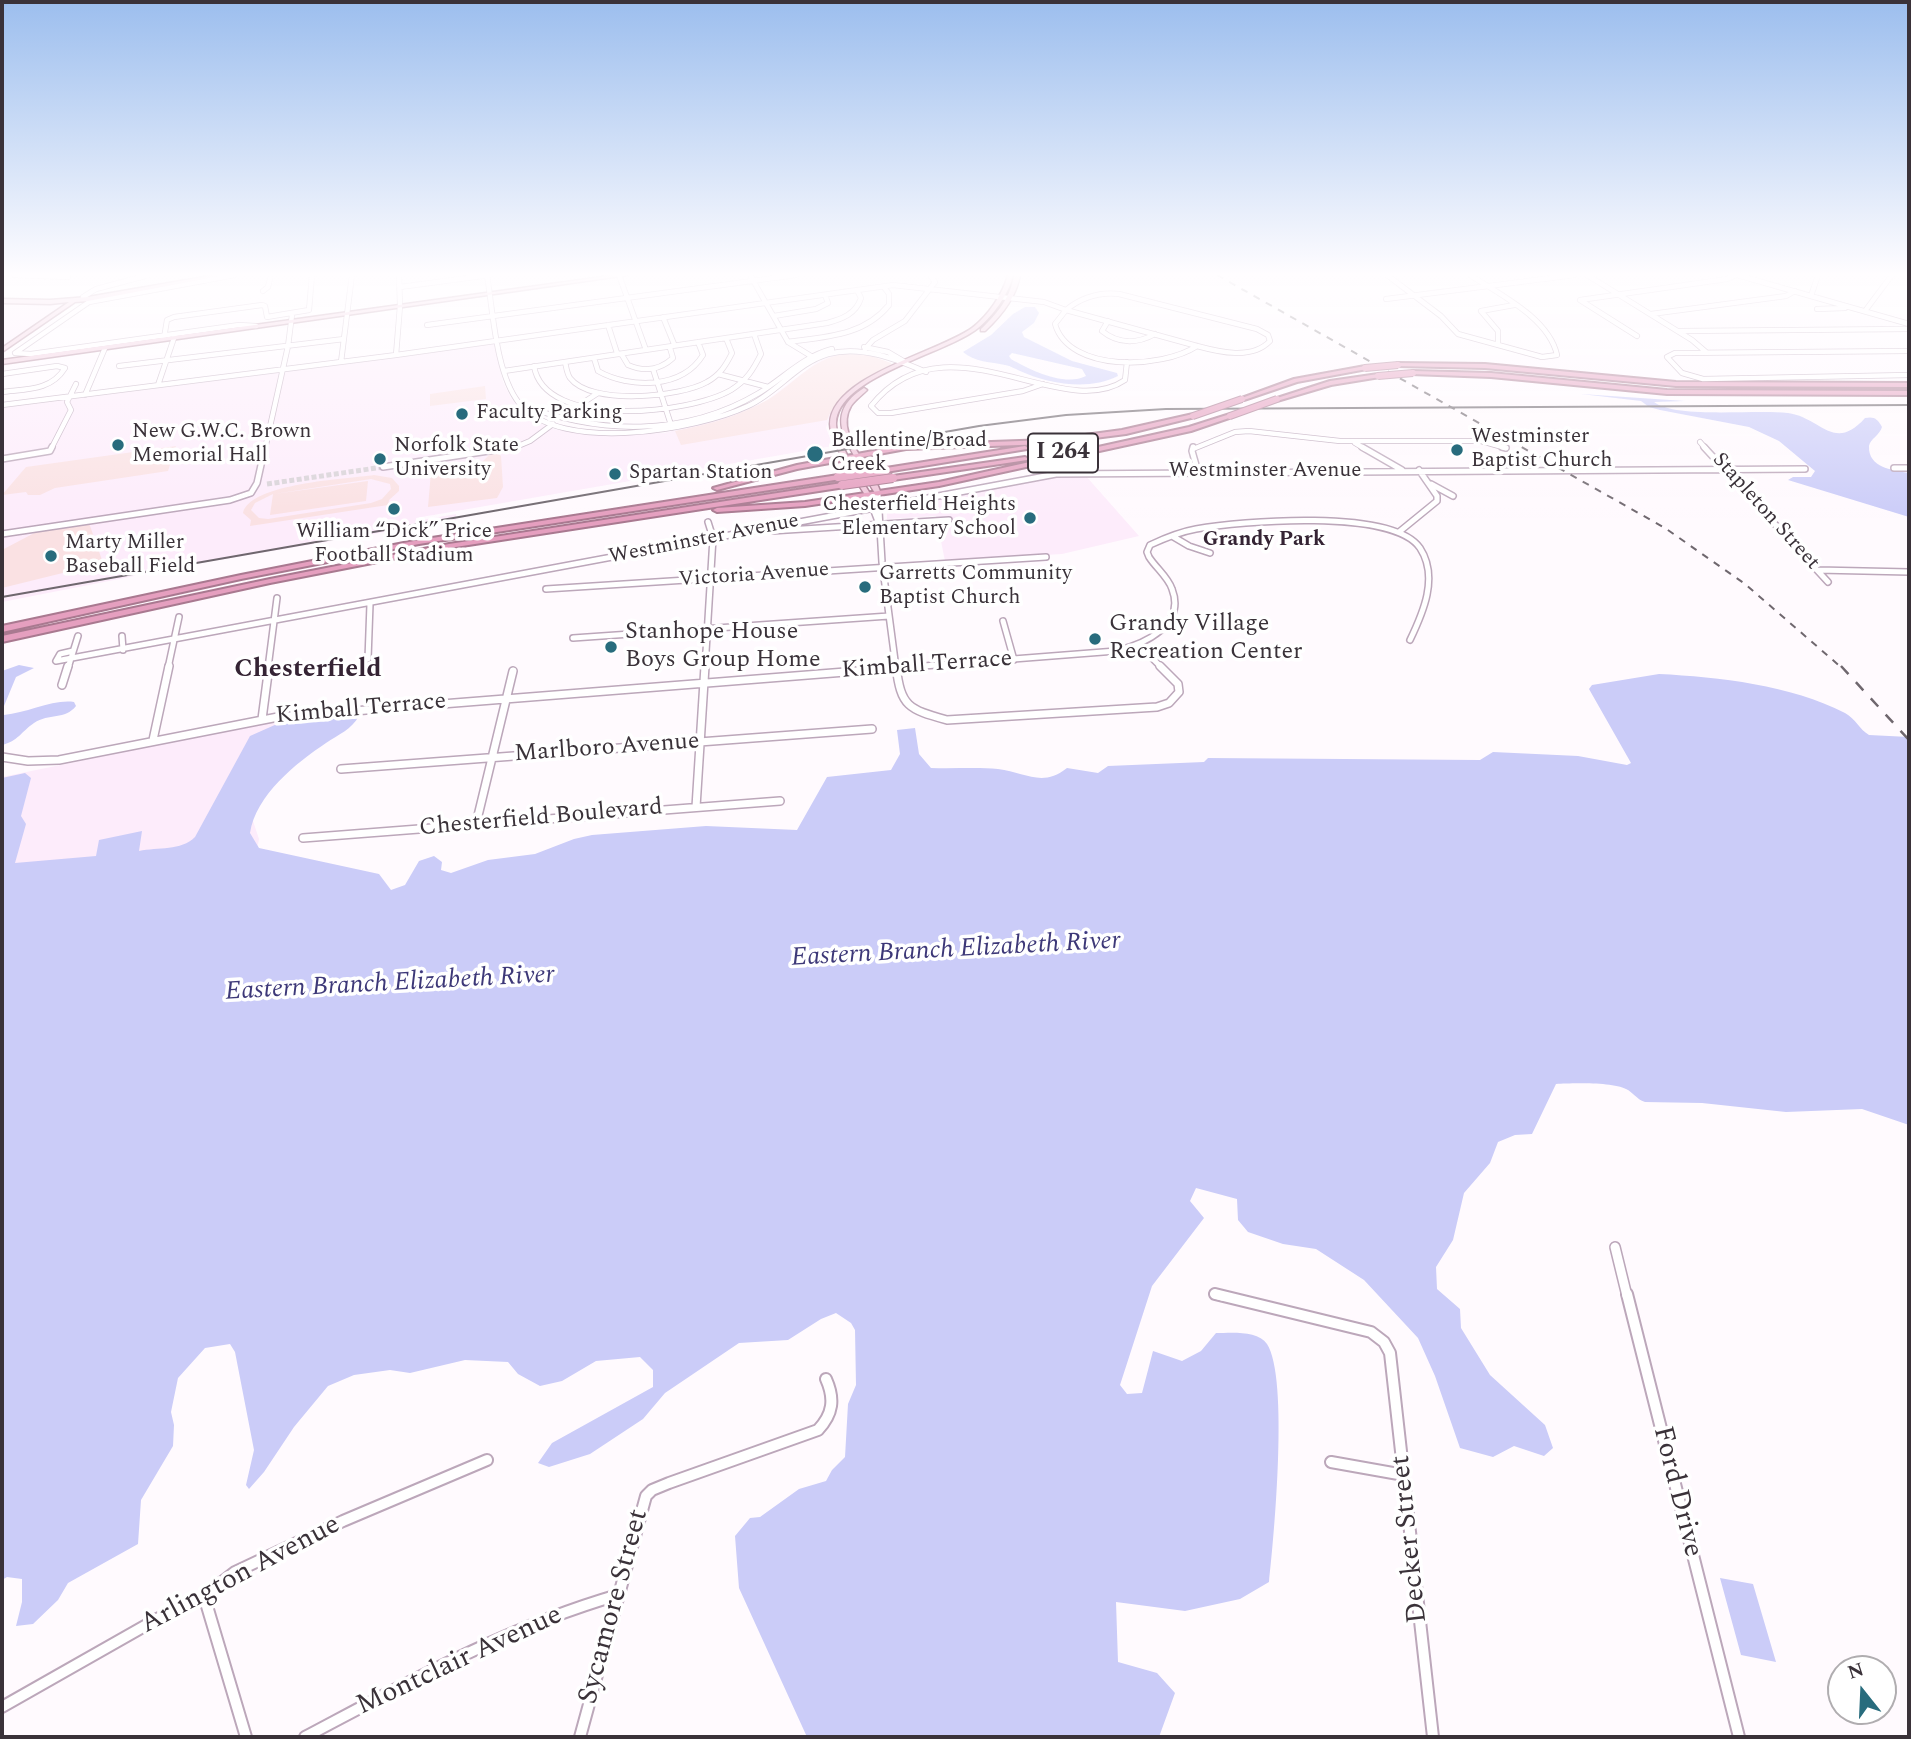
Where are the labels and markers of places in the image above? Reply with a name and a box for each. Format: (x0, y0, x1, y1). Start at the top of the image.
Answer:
place label: Faculty Parking (476, 401, 623, 427)
marker: Faculty Parking (454, 406, 470, 422)
place label: New G.W.C. Brown Memorial Hall (132, 420, 311, 470)
place label: Westminster Baptist Church (1471, 425, 1612, 475)
place label: Ballentine/Broad Creek (831, 429, 987, 479)
place label: Norfolk State University (394, 434, 519, 484)
marker: New G.W.C. Brown Memorial Hall (110, 437, 126, 453)
marker: Westminster Baptist Church (1449, 442, 1465, 458)
marker: Ballentine/Broad Creek (805, 444, 825, 464)
marker: Norfolk State University (372, 451, 388, 467)
place label: Spartan Station (629, 461, 773, 487)
marker: Spartan Station (607, 466, 623, 482)
place label: Chesterfield Heights Elementary School (823, 493, 1016, 543)
marker: William “Dick” Price Football Stadium (386, 501, 402, 517)
marker: Chesterfield Heights Elementary School (1022, 510, 1038, 526)
place label: William “Dick” Price Football Stadium (296, 520, 492, 570)
place label: Marty Miller Baseball Field (65, 531, 195, 581)
marker: Marty Miller Baseball Field (43, 548, 59, 564)
place label: Garretts Community Baptist Church (879, 562, 1072, 612)
marker: Garretts Community Baptist Church (857, 579, 873, 595)
place label: Grandy Village Recreation Center (1109, 611, 1303, 667)
place label: Stanhope House Boys Group Home (625, 619, 821, 675)
marker: Grandy Village Recreation Center (1087, 631, 1103, 647)
marker: Stanhope House Boys Group Home (603, 639, 619, 655)

